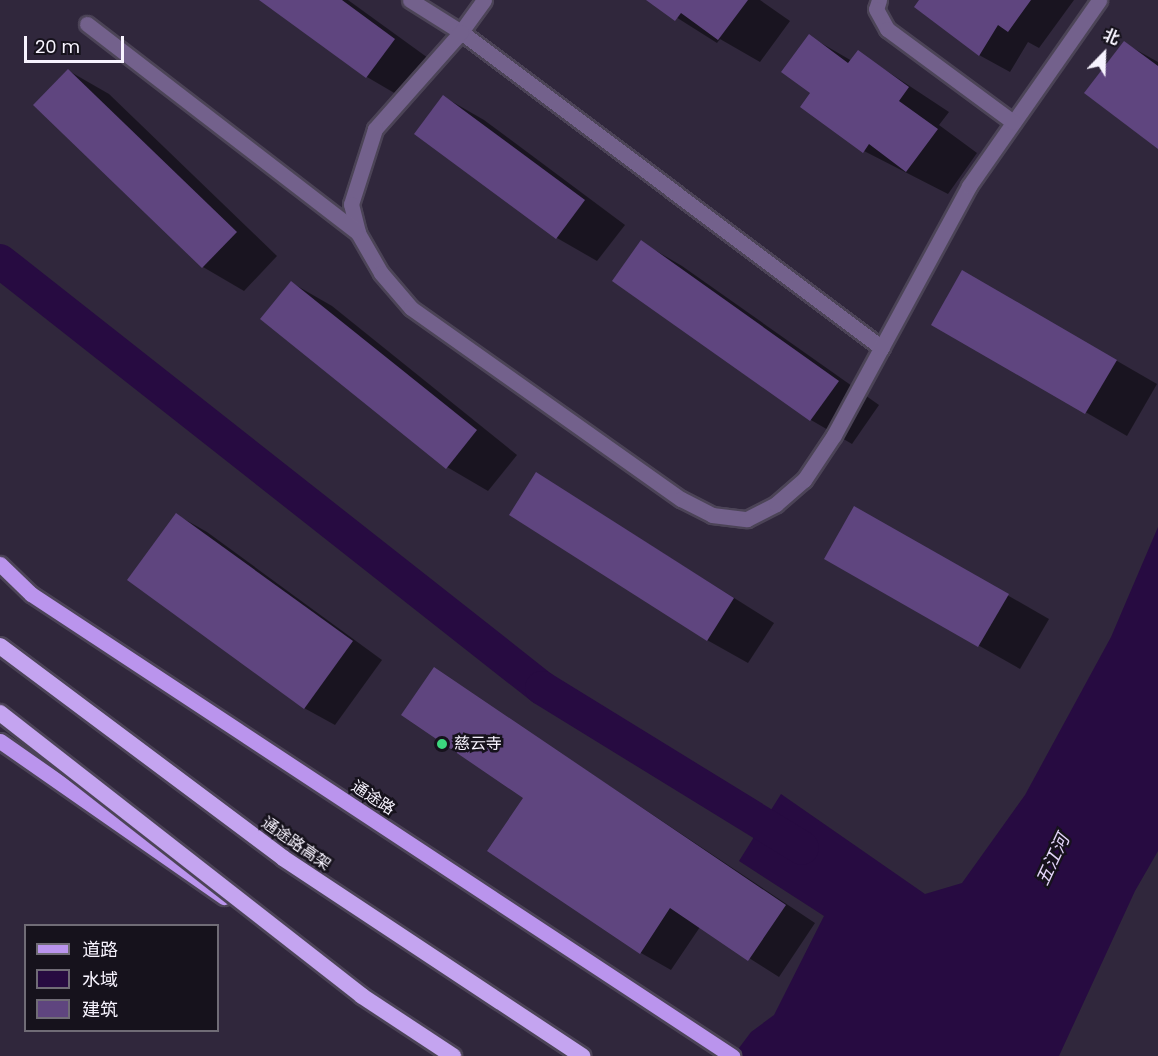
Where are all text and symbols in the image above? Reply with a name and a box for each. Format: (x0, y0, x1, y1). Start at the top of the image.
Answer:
text: 北 (1099, 23, 1123, 51)
scale bar (27, 24, 128, 62)
north arrow (1074, 24, 1134, 84)
text: 20 m (35, 34, 80, 59)
place label: 慈云寺 (454, 734, 502, 754)
marker: 慈云寺 (435, 737, 449, 751)
street label: 通途路 (348, 777, 398, 819)
street label: 通途路高架 (258, 813, 334, 875)
water label: 五江河 (1032, 831, 1074, 889)
legend (24, 924, 219, 1032)
text: 道路 (82, 937, 118, 962)
text: 水域 (82, 967, 118, 992)
text: 建筑 (82, 997, 118, 1022)

